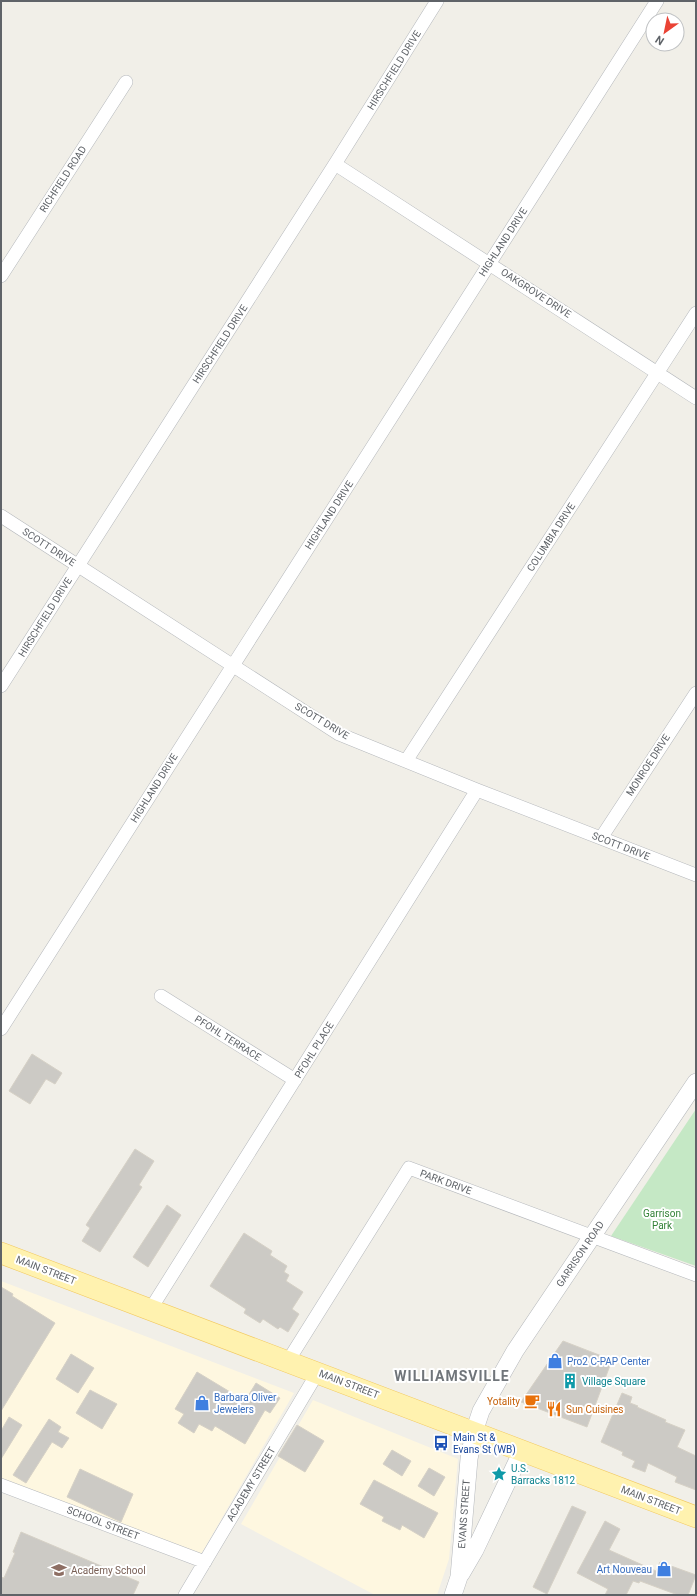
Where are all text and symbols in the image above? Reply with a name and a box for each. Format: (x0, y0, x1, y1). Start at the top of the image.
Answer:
north arrow (645, 12, 685, 52)
street label: HIRSCHFIELD DRIVE (365, 28, 423, 112)
text: N (653, 32, 667, 48)
street label: RICHFIELD ROAD (37, 144, 89, 214)
street label: HIGHLAND DRIVE (477, 205, 529, 278)
street label: OAKGROVE DRIVE (499, 266, 573, 320)
street label: HIRSCHFIELD DRIVE (190, 302, 250, 385)
street label: HIGHLAND DRIVE (303, 478, 355, 551)
street label: COLUMBIA DRIVE (525, 501, 577, 573)
street label: SCOTT DRIVE (20, 526, 78, 568)
street label: HIRSCHFIELD DRIVE (16, 575, 74, 659)
street label: SCOTT DRIVE (293, 701, 351, 742)
street label: MONROE DRIVE (624, 732, 672, 798)
street label: HIGHLAND DRIVE (128, 751, 180, 825)
street label: SCOTT DRIVE (591, 830, 652, 862)
street label: PFOHL TERRACE (193, 1013, 263, 1063)
street label: PFOHL PLACE (292, 1020, 336, 1080)
street label: PARK DRIVE (418, 1167, 474, 1197)
park label: Garrison Park (643, 1208, 681, 1231)
street label: GARRISON ROAD (554, 1219, 606, 1289)
street label: MAIN STREET (15, 1254, 77, 1286)
shop icon: Pro2 C-PAP Center (546, 1352, 564, 1370)
place label: Pro2 C-PAP Center (567, 1356, 651, 1367)
street label: MAIN STREET (318, 1368, 380, 1400)
district label: WILLIAMSVILLE (394, 1368, 510, 1384)
building icon: Village Square (561, 1372, 579, 1390)
place label: Village Square (582, 1376, 646, 1387)
place label: Barbara Oliver Jewelers (214, 1392, 277, 1415)
cafe icon: Yotality (523, 1392, 541, 1410)
shop icon: Barbara Oliver Jewelers (193, 1394, 211, 1412)
place label: Yotality (487, 1396, 520, 1407)
restaurant icon: Sun Cuisines (545, 1400, 563, 1418)
place label: Sun Cuisines (566, 1404, 624, 1415)
place label: Main St & Evans St (WB) (453, 1432, 516, 1456)
bus stop icon: Main St & Evans St (WB) (432, 1434, 450, 1452)
street label: ACADEMY STREET (225, 1445, 277, 1523)
place label: U.S. Barracks 1812 (511, 1463, 575, 1486)
place icon: U.S. Barracks 1812 (490, 1465, 508, 1483)
street label: EVANS STREET (456, 1479, 472, 1549)
street label: MAIN STREET (620, 1484, 682, 1516)
street label: SCHOOL STREET (65, 1504, 141, 1542)
shop icon: Art Nouveau (655, 1560, 673, 1578)
school or university icon: Academy School (50, 1561, 68, 1579)
place label: Art Nouveau (597, 1564, 652, 1575)
place label: Academy School (71, 1565, 146, 1576)

